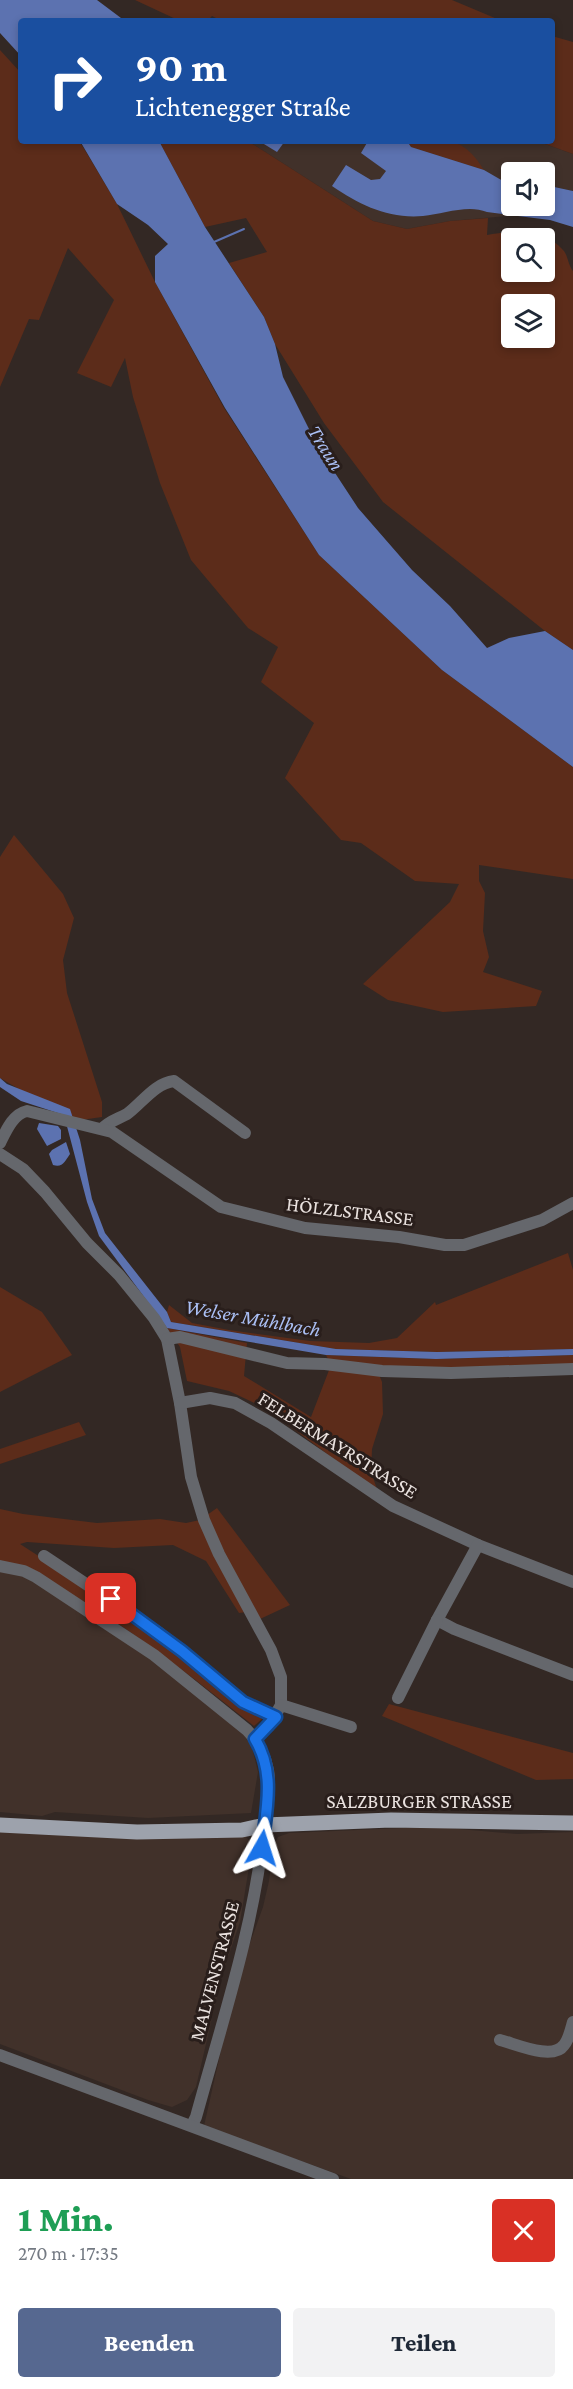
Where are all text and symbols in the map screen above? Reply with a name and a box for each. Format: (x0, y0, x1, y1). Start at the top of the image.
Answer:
icon: right (36, 42, 114, 120)
text: 90 m (135, 43, 227, 90)
text: Lichtenegger Straße (135, 92, 351, 122)
map controls (501, 162, 555, 348)
button: sound (501, 162, 555, 216)
button: search (501, 228, 555, 282)
button: layers (501, 294, 555, 348)
water label: Traun (303, 421, 349, 475)
street label: HÖLZLSTRASSE (285, 1192, 415, 1230)
water label: Welser Mühlbach (183, 1294, 323, 1342)
street label: FELBERMAYRSTRASSE (254, 1387, 422, 1503)
pin (85, 1573, 136, 1624)
icon: arrive (94, 1582, 127, 1615)
street label: SALZBURGER STRASSE (326, 1790, 512, 1812)
position arrow (230, 1816, 294, 1880)
street label: MALVENSTRASSE (185, 1899, 243, 2043)
text: 1 Min. (18, 2199, 114, 2239)
button: close (492, 2199, 555, 2262)
text: 270 m · 17:35 (18, 2242, 119, 2264)
button: Beenden (18, 2308, 281, 2377)
button: Teilen (293, 2308, 555, 2377)

